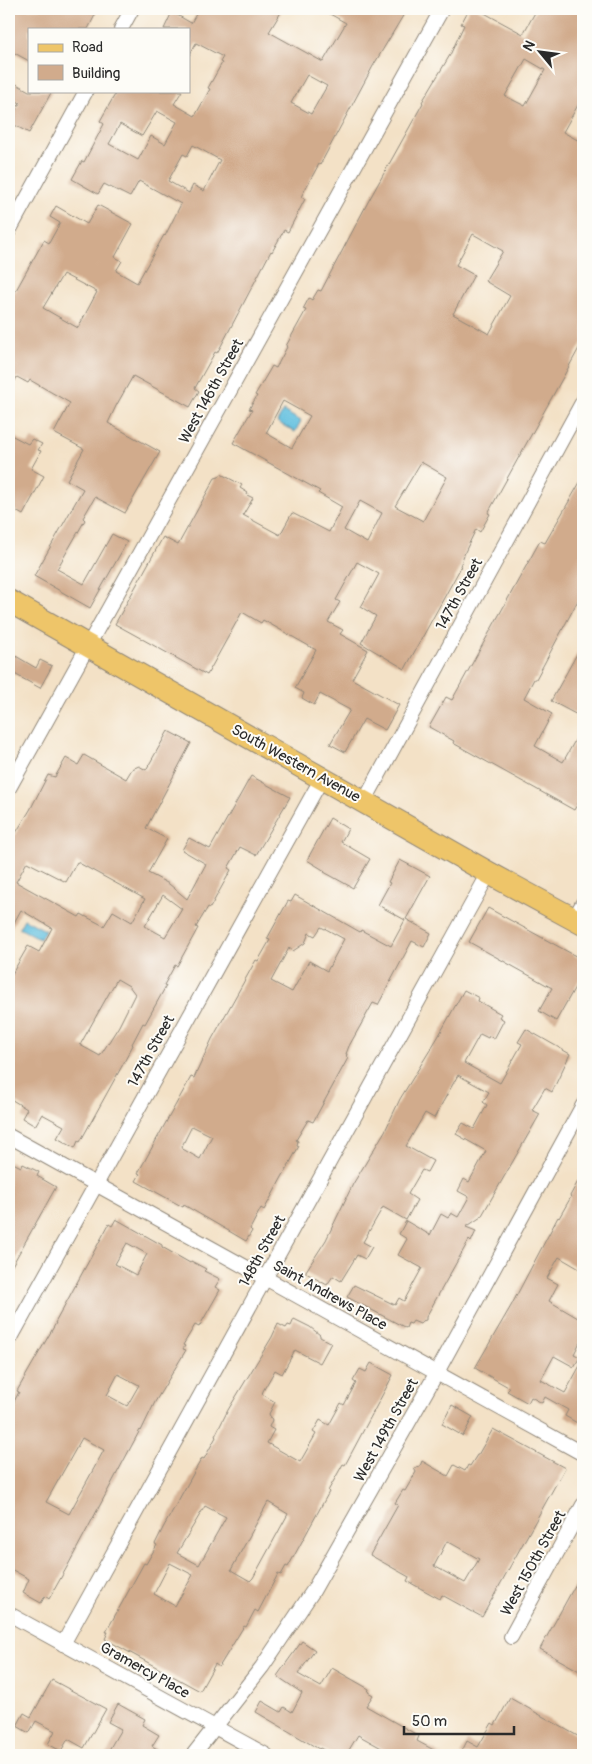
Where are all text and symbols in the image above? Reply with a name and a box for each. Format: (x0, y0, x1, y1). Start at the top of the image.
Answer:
legend (28, 28, 190, 92)
north arrow (514, 28, 564, 78)
text: Road (72, 38, 103, 57)
text: N (519, 38, 539, 54)
text: Building (72, 64, 120, 83)
street label: West 146th Street (175, 335, 248, 447)
street label: 147th Street (432, 554, 487, 634)
street label: South Western Avenue (228, 720, 364, 807)
street label: 147th Street (124, 1011, 179, 1091)
street label: 148th Street (235, 1211, 290, 1290)
street label: Saint Andrews Place (269, 1256, 391, 1335)
street label: West 149th Street (350, 1374, 423, 1485)
street label: West 150th Street (497, 1506, 571, 1619)
street label: Gramercy Place (97, 1638, 193, 1703)
scale bar (404, 1704, 514, 1736)
text: 50 m (412, 1712, 447, 1731)

